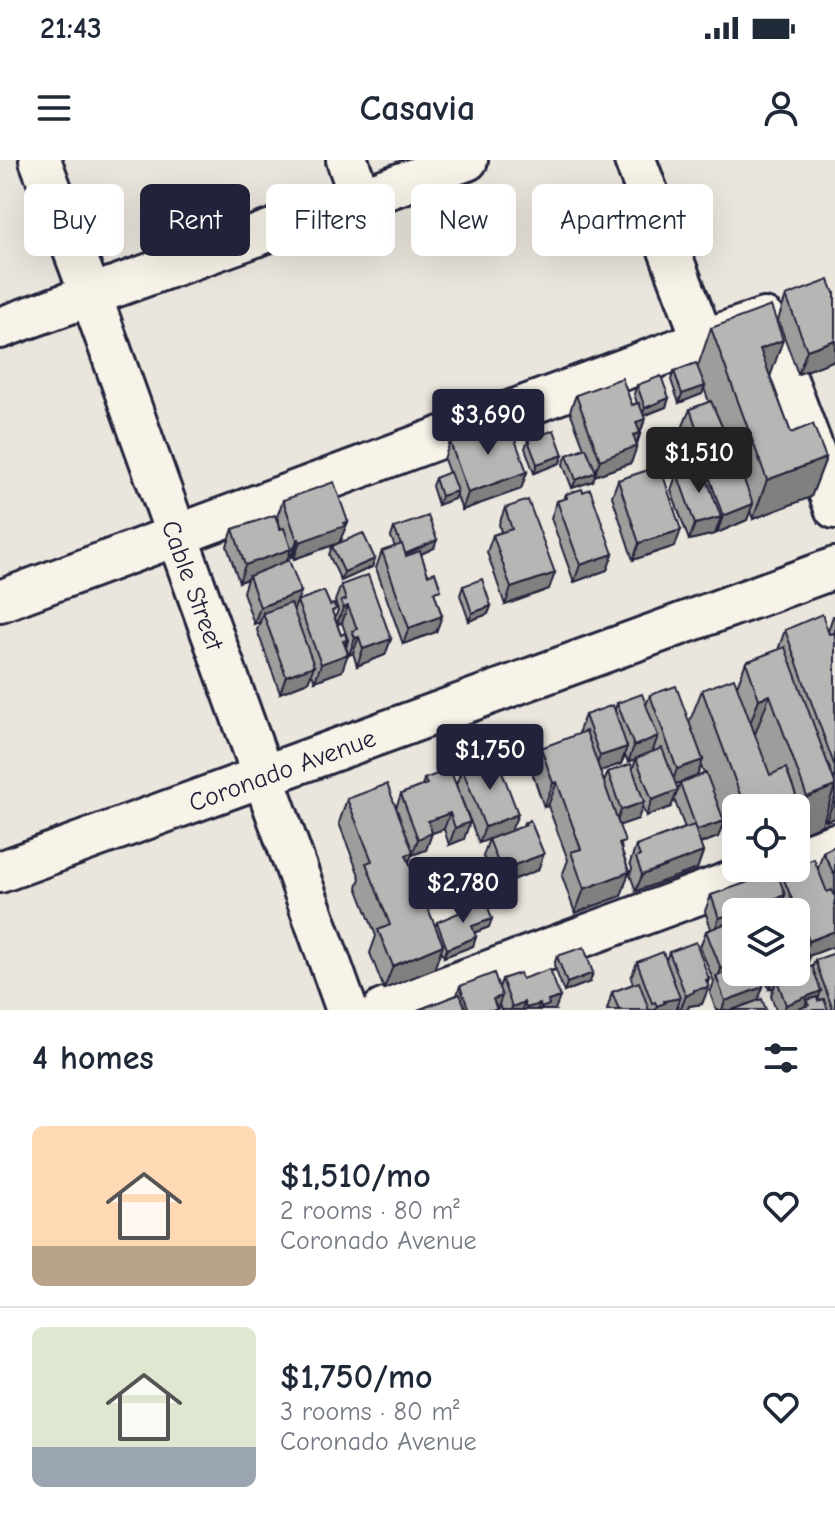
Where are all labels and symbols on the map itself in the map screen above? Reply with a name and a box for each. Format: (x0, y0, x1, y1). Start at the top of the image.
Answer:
pin: $3,690 (423, 389, 553, 457)
pin: $1,510 (634, 427, 764, 495)
street label: Cable Street (155, 516, 230, 656)
street label: Coronado Avenue (185, 723, 380, 819)
pin: $1,750 (425, 724, 555, 792)
pin: $2,780 (398, 857, 528, 925)

